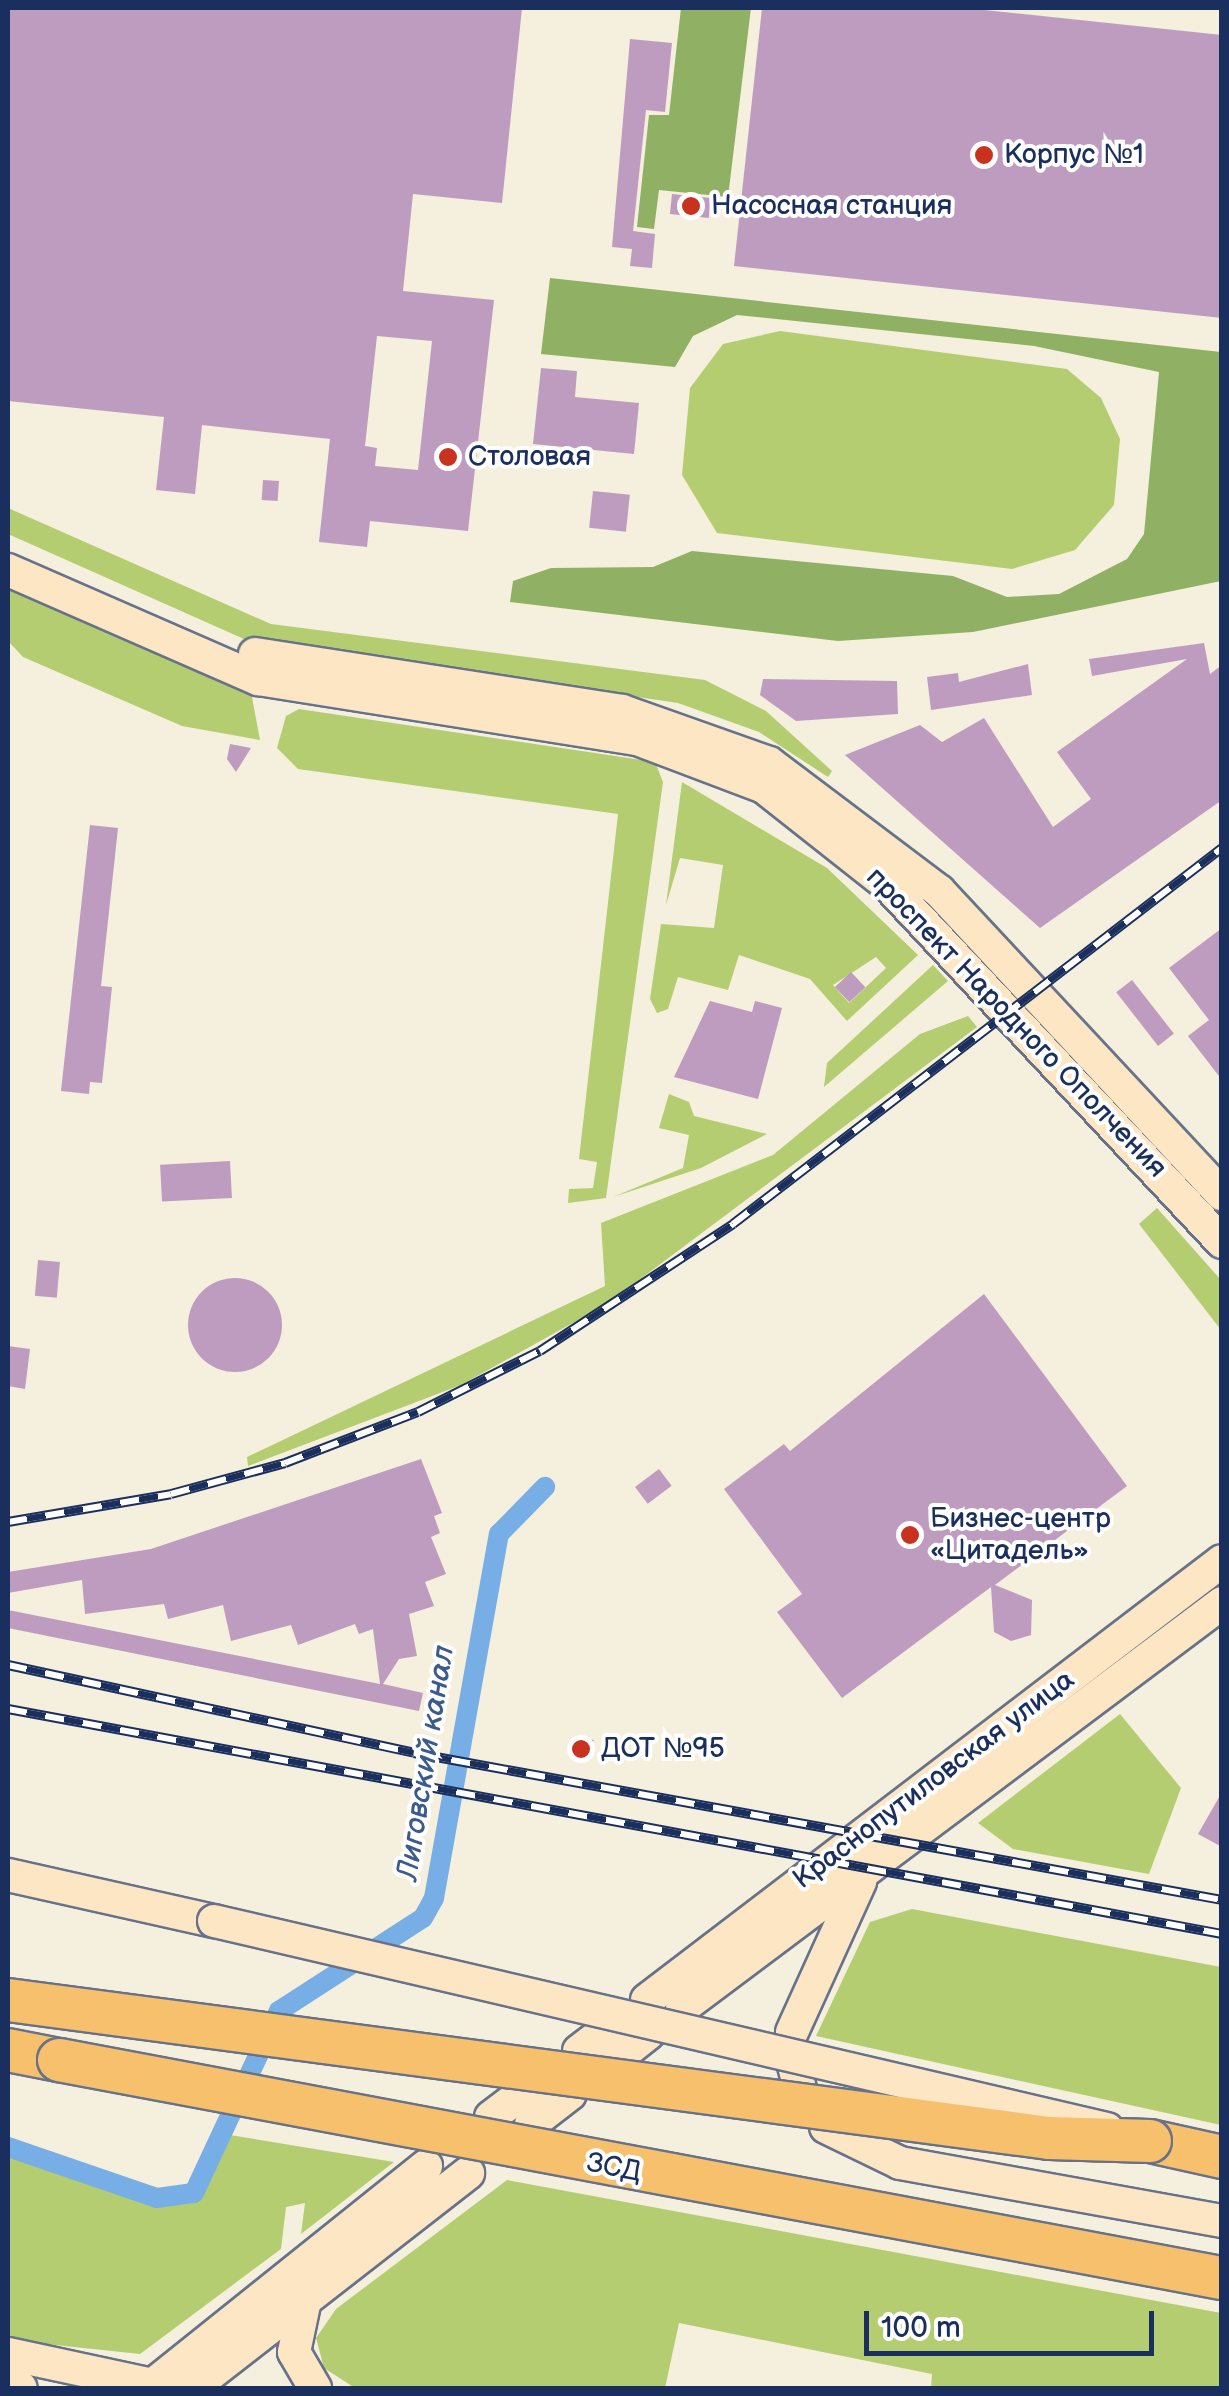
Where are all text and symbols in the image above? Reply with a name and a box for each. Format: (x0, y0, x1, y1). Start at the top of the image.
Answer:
place label: Корпус №1 (1004, 138, 1144, 172)
marker: Корпус №1 (973, 144, 995, 166)
place label: Насосная станция (711, 189, 952, 223)
marker: Насосная станция (680, 195, 702, 217)
place label: Столовая (468, 440, 591, 474)
marker: Столовая (437, 446, 459, 468)
street label: проспект Народного Ополчения (859, 861, 1173, 1185)
place label: Бизнес-центр «Цитадель» (930, 1502, 1111, 1568)
marker: Бизнес-центр «Цитадель» (899, 1524, 921, 1546)
water label: Лиговский канал (390, 1643, 462, 1883)
street label: Краснопутиловская улица (787, 1663, 1081, 1897)
place label: ДОТ №95 (601, 1732, 725, 1766)
marker: ДОТ №95 (570, 1738, 592, 1760)
street label: ЗСД (584, 2146, 644, 2190)
scale bar (869, 2291, 1159, 2353)
text: 100 m (881, 2310, 961, 2346)

